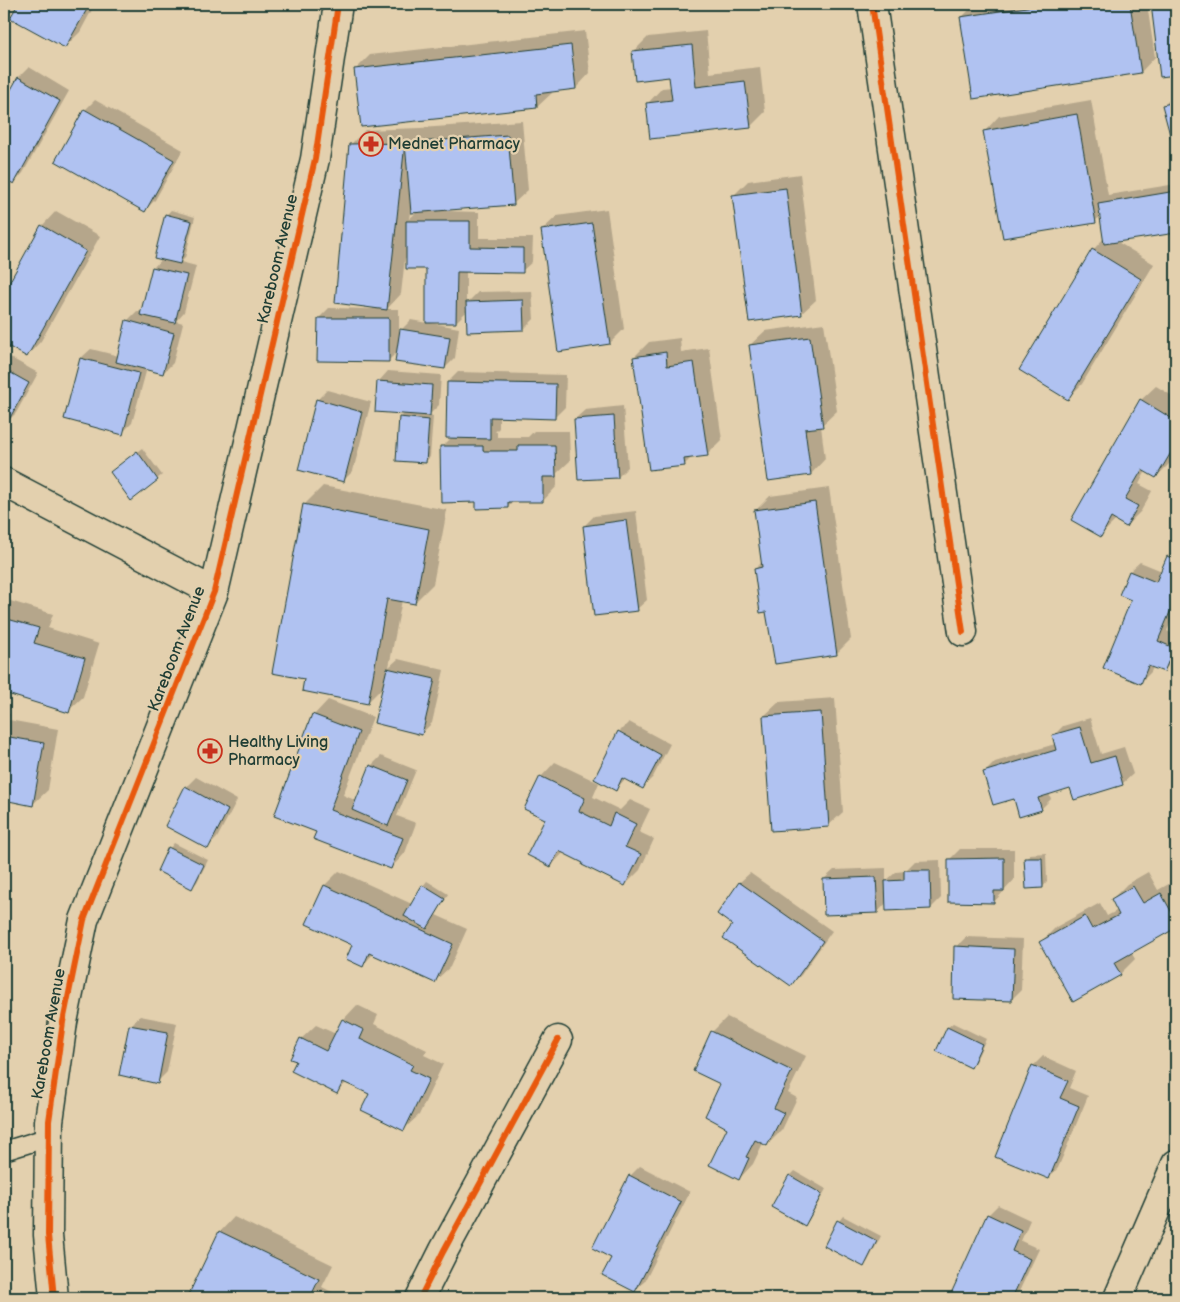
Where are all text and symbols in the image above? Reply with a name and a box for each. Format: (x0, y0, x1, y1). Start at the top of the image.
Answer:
pharmacy icon: Mednet Pharmacy (358, 131, 384, 157)
place label: Mednet Pharmacy (388, 135, 521, 154)
street label: Kareboom Avenue (254, 192, 302, 326)
street label: Kareboom Avenue (144, 583, 210, 714)
place label: Healthy Living Pharmacy (228, 733, 328, 770)
pharmacy icon: Healthy Living Pharmacy (197, 738, 223, 764)
street label: Kareboom Avenue (28, 967, 70, 1101)

